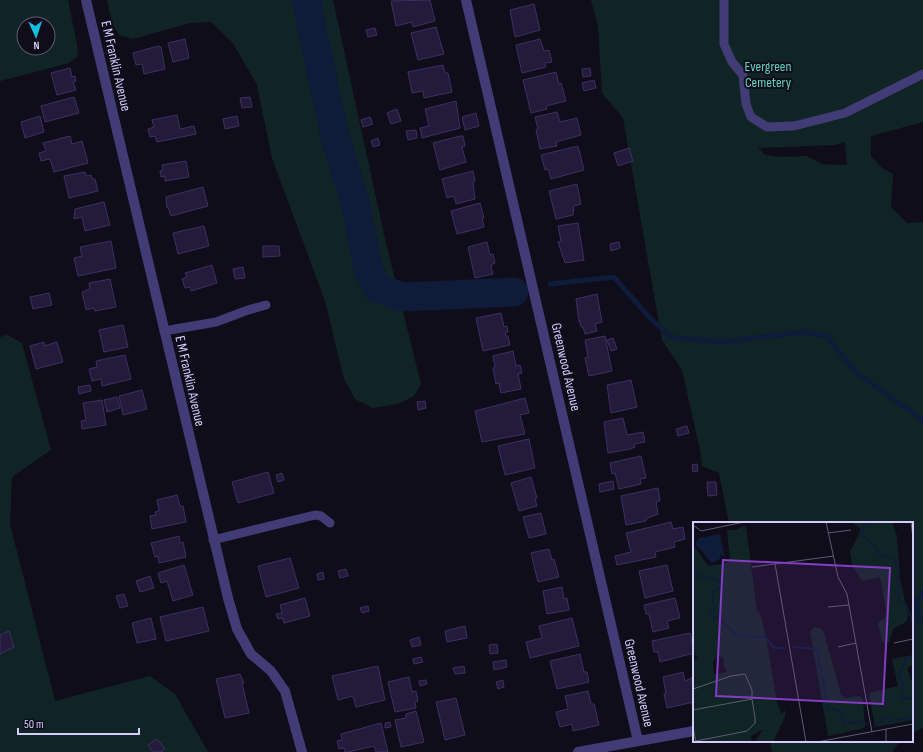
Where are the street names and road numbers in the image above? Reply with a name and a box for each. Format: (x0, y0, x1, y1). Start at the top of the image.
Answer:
street label: E M Franklin Avenue (97, 19, 135, 113)
street label: Greenwood Avenue (548, 321, 584, 413)
street label: E M Franklin Avenue (171, 334, 209, 428)
street label: Greenwood Avenue (621, 637, 657, 729)

